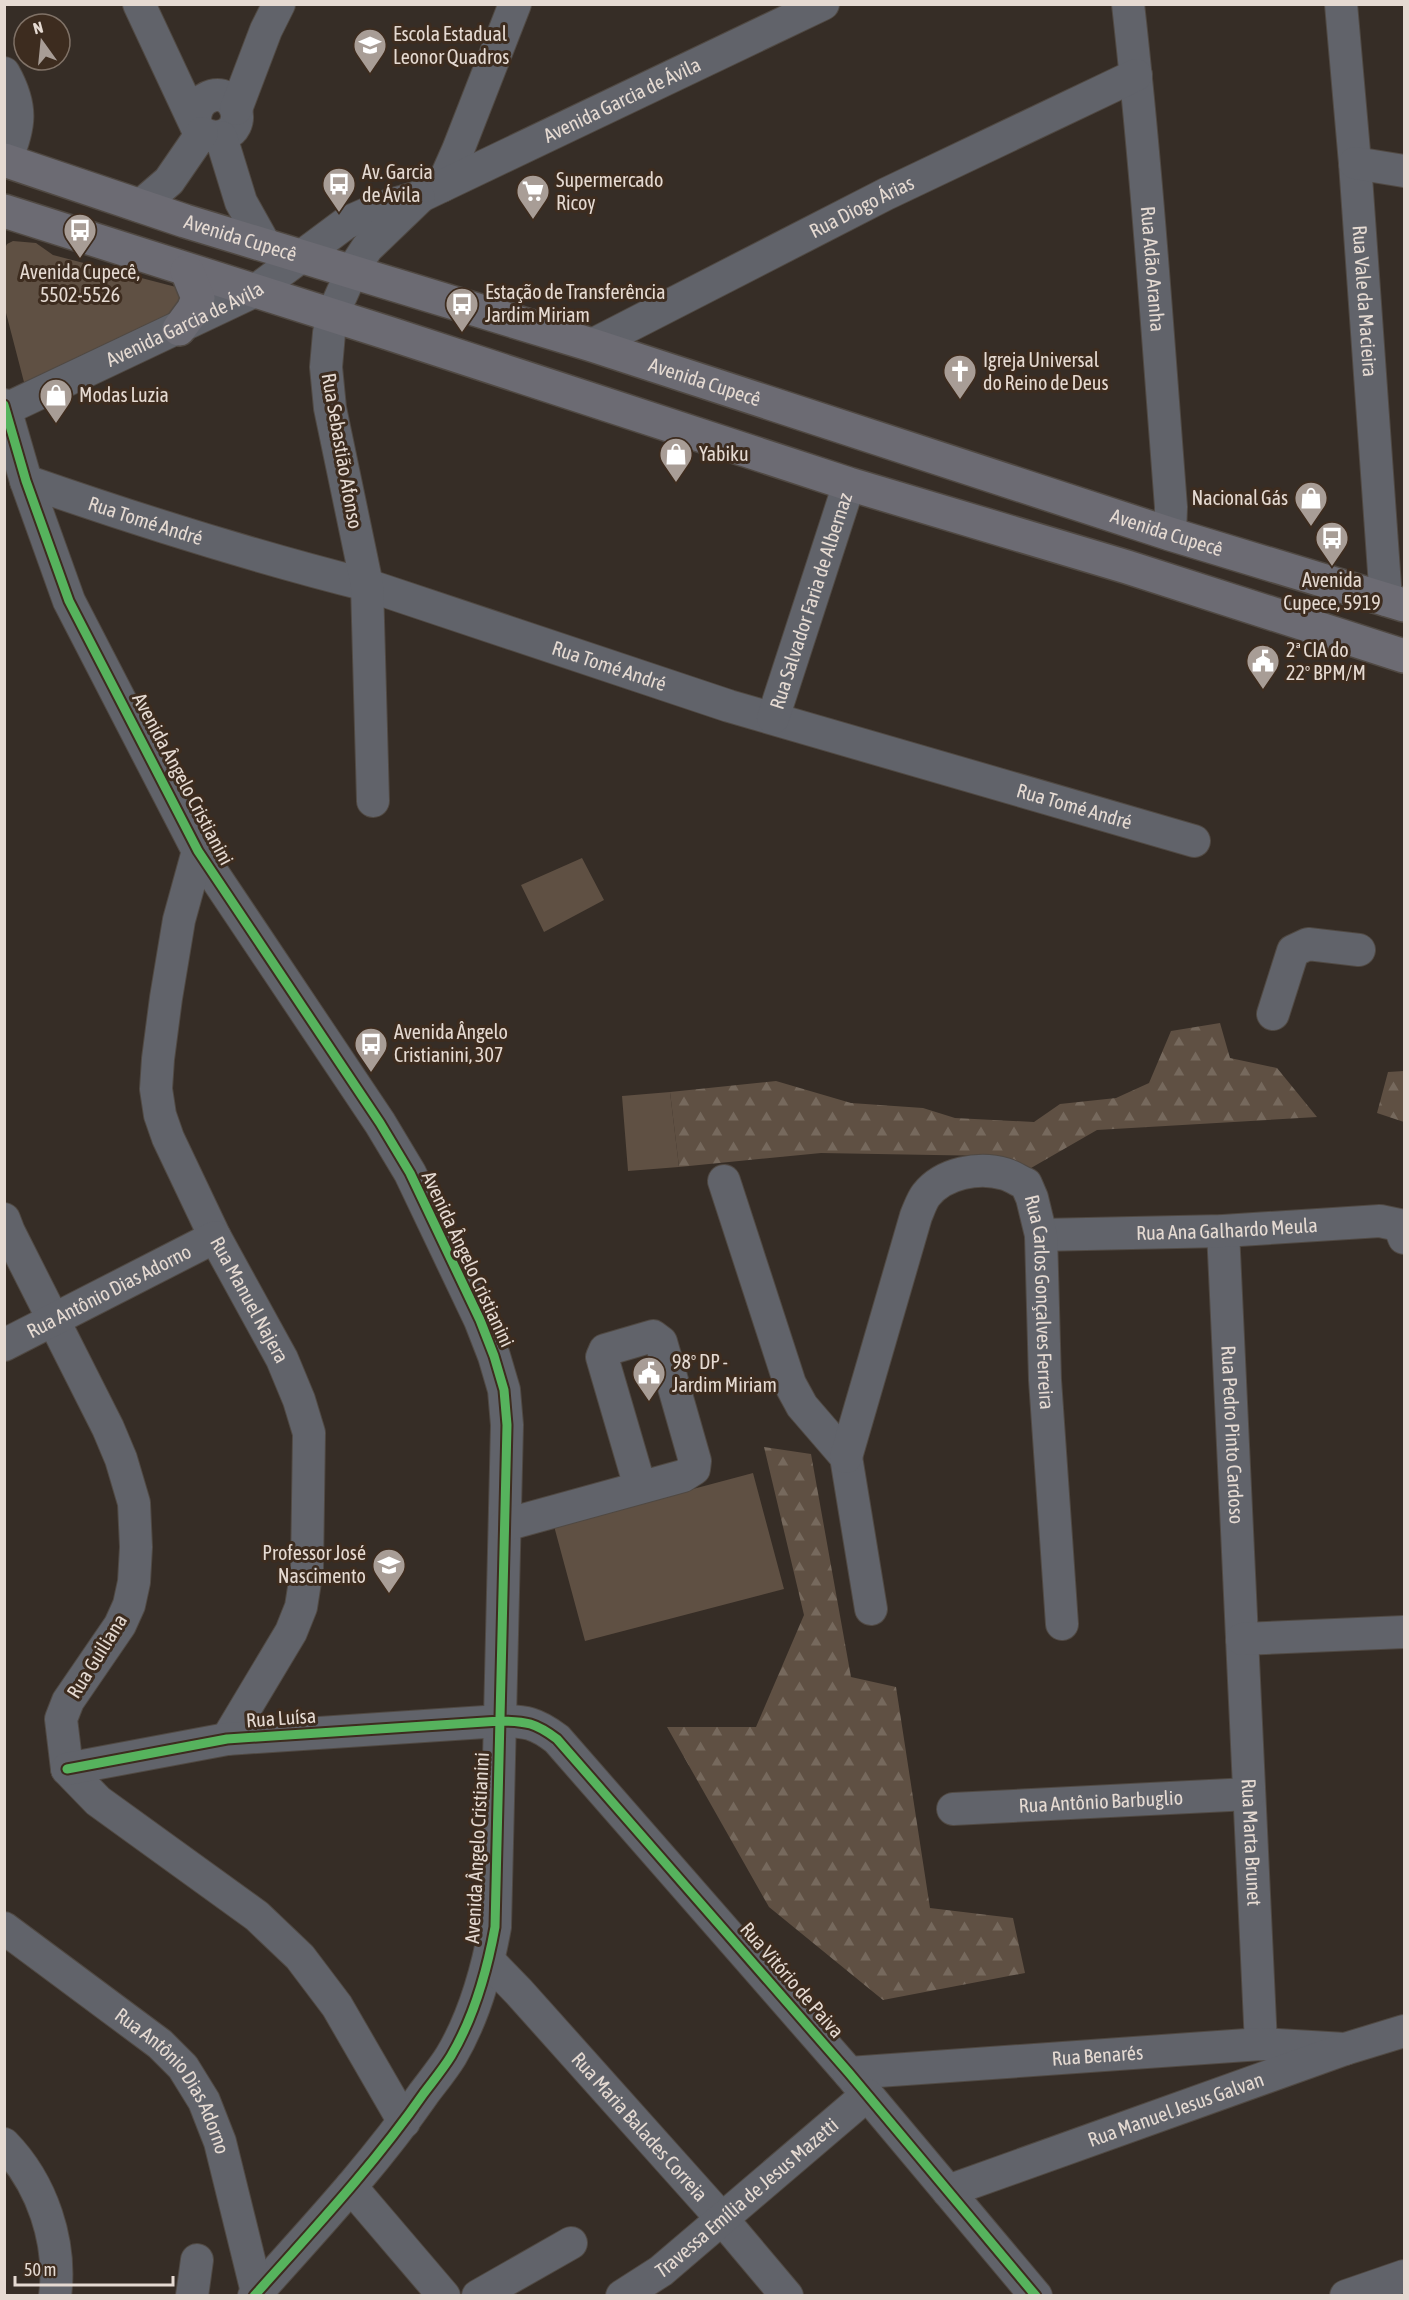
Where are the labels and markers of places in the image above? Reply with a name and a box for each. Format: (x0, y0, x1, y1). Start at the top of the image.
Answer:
place label: Escola Estadual Leonor Quadros (393, 22, 509, 68)
school or university icon: Escola Estadual Leonor Quadros (352, 27, 388, 74)
place label: Av. Garcia de Ávila (362, 160, 433, 206)
bus stop icon: Av. Garcia de Ávila (321, 166, 357, 213)
place label: Supermercado Ricoy (556, 168, 663, 214)
supermarket icon: Supermercado Ricoy (515, 173, 551, 220)
bus stop icon: Avenida Cupecê, 5502-5526 (62, 212, 98, 259)
place label: Avenida Cupecê, 5502-5526 (20, 260, 140, 306)
place label: Estação de Transferência Jardim Miriam (485, 280, 666, 326)
bus stop icon: Estação de Transferência Jardim Miriam (444, 286, 480, 333)
place label: Igreja Universal do Reino de Deus (983, 348, 1108, 394)
church icon: Igreja Universal do Reino de Deus (942, 353, 978, 400)
shop icon: Modas Luzia (38, 377, 74, 424)
place label: Modas Luzia (79, 383, 169, 406)
shop icon: Yabiku (658, 436, 694, 483)
place label: Yabiku (699, 442, 749, 465)
shop icon: Nacional Gás (1293, 480, 1329, 527)
place label: Nacional Gás (1192, 486, 1288, 509)
bus stop icon: Avenida Cupece, 5919 (1314, 520, 1350, 567)
place label: Avenida Cupece, 5919 (1283, 568, 1381, 614)
place label: 2ª CIA do 22º BPM/M (1286, 638, 1366, 684)
public building icon: 2ª CIA do 22º BPM/M (1245, 643, 1281, 690)
place label: Avenida Ângelo Cristianini, 307 (394, 1020, 508, 1066)
bus stop icon: Avenida Ângelo Cristianini, 307 (353, 1026, 389, 1073)
place label: 98º DP - Jardim Miriam (672, 1350, 777, 1396)
public building icon: 98º DP - Jardim Miriam (631, 1355, 667, 1402)
place label: Professor José Nascimento (262, 1541, 366, 1587)
school or university icon: Professor José Nascimento (371, 1547, 407, 1594)

